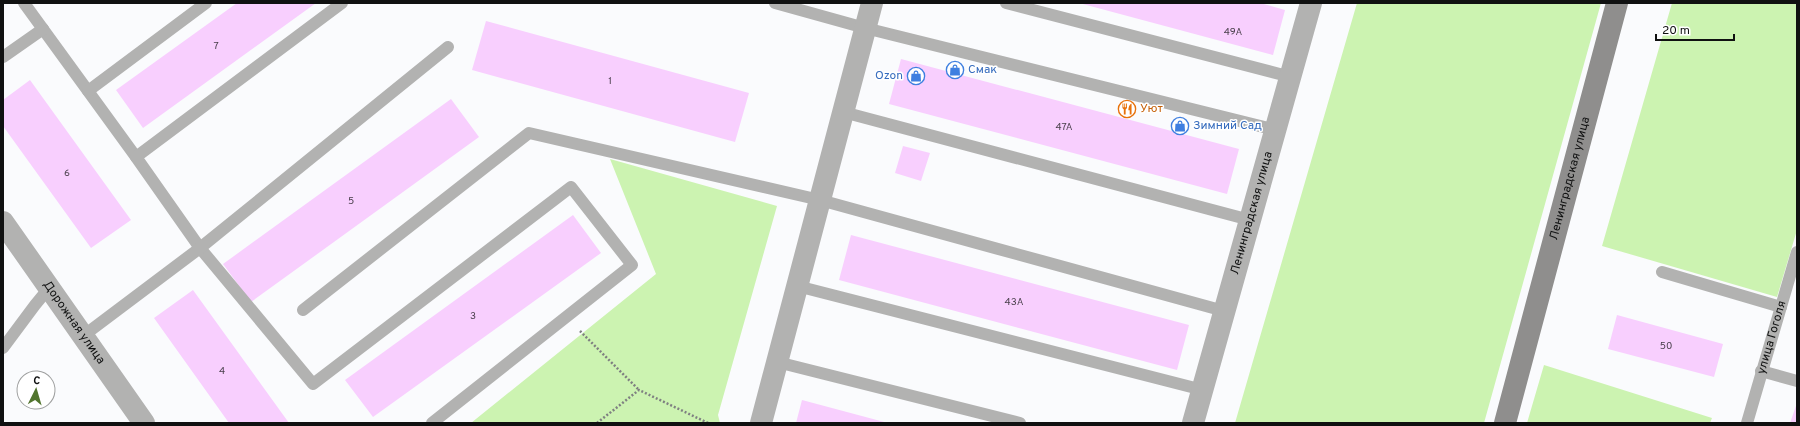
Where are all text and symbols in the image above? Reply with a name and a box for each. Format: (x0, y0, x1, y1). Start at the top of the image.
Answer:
scale bar (1656, 16, 1734, 42)
text: 20 m (1662, 23, 1690, 39)
house number: 49А (1224, 26, 1242, 39)
house number: 7 (213, 40, 219, 53)
shop icon: Смак (945, 60, 965, 80)
place label: Смак (968, 62, 997, 78)
shop icon: Ozon (906, 66, 926, 86)
place label: Ozon (875, 68, 903, 84)
house number: 1 (608, 75, 612, 88)
restaurant icon: Уют (1117, 99, 1137, 119)
place label: Уют (1140, 101, 1163, 117)
street label: Ленинградская улица (1546, 115, 1594, 242)
shop icon: Зимний Сад (1170, 116, 1190, 136)
place label: Зимний Сад (1193, 118, 1262, 134)
house number: 47А (1056, 121, 1073, 134)
street label: Ленинградская улица (1227, 150, 1277, 276)
house number: 6 (64, 167, 70, 180)
house number: 5 (348, 195, 354, 208)
street label: Дорожная улица (39, 278, 108, 368)
house number: 43А (1005, 296, 1024, 309)
street label: улица Гоголя (1754, 299, 1790, 376)
house number: 3 (470, 310, 476, 323)
house number: 50 (1660, 340, 1672, 353)
house number: 4 (219, 365, 225, 378)
north arrow (16, 370, 56, 410)
text: С (33, 374, 41, 388)

